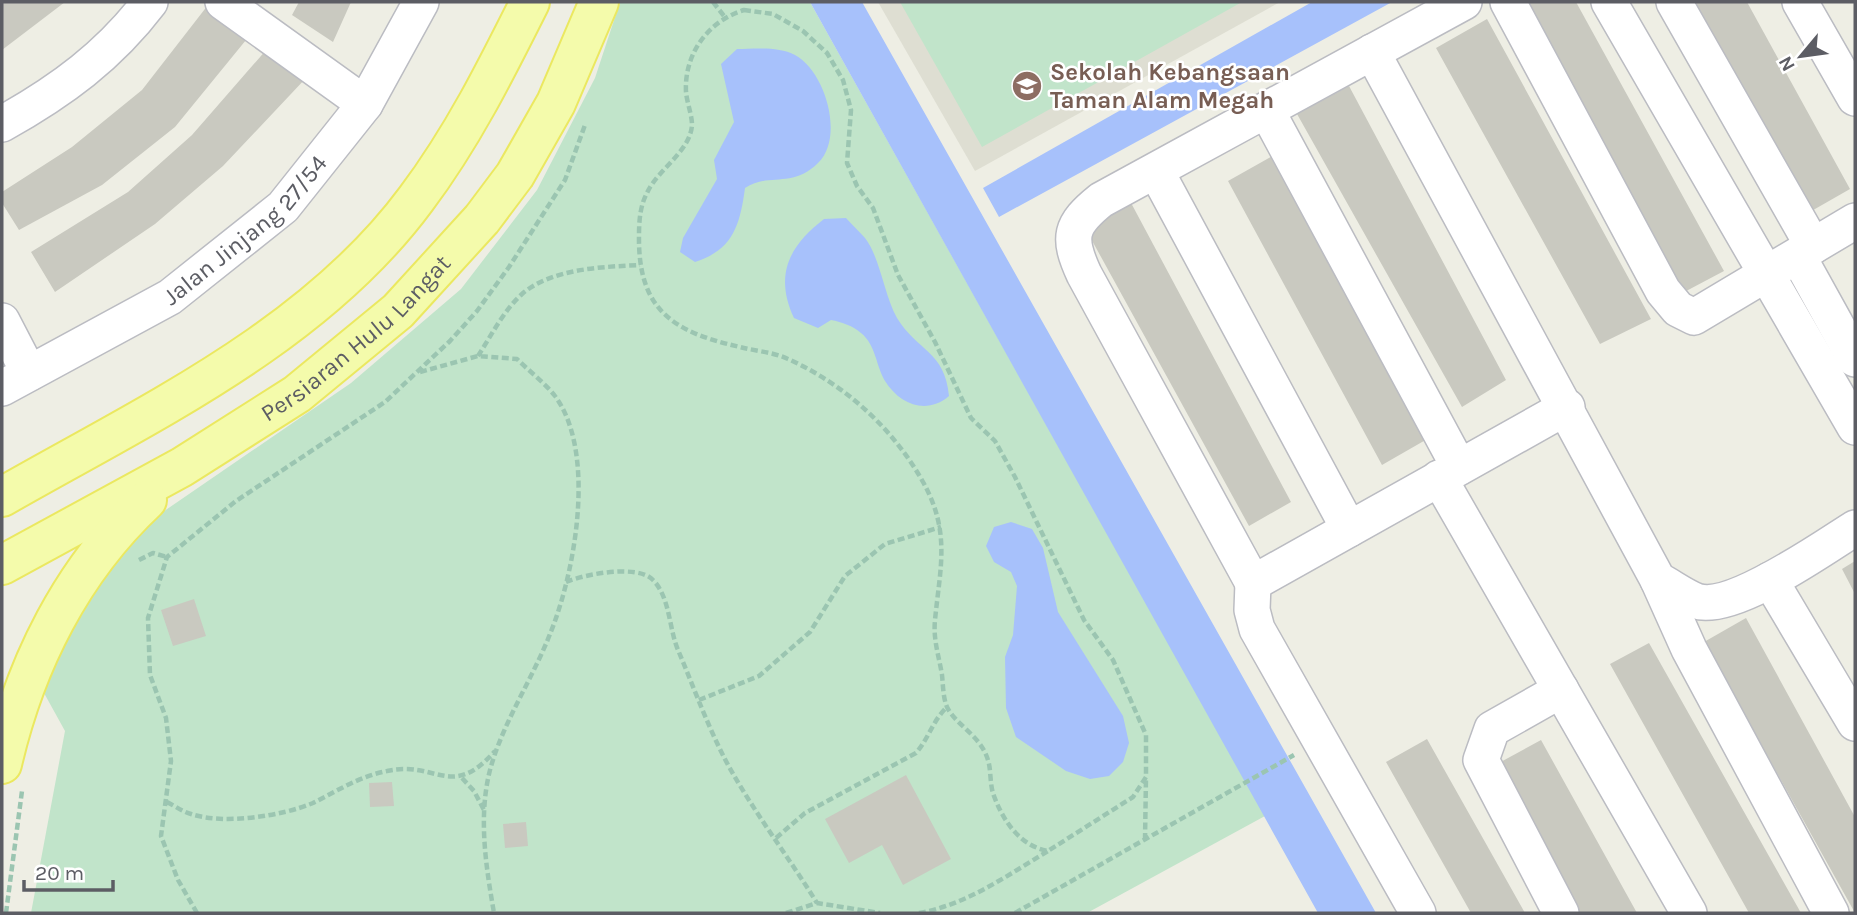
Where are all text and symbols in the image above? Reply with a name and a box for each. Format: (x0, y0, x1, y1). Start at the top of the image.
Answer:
north arrow (1766, 21, 1836, 91)
text: N (1774, 52, 1800, 75)
place label: Sekolah Kebangsaan Taman Alam Megah (1050, 58, 1290, 114)
school or university icon: Sekolah Kebangsaan Taman Alam Megah (1010, 69, 1044, 103)
street label: Jalan Jinjang 27/54 (158, 150, 333, 311)
street label: Persiaran Hulu Langat (256, 249, 456, 427)
scale bar (24, 848, 114, 892)
text: 20 m (35, 861, 84, 885)

